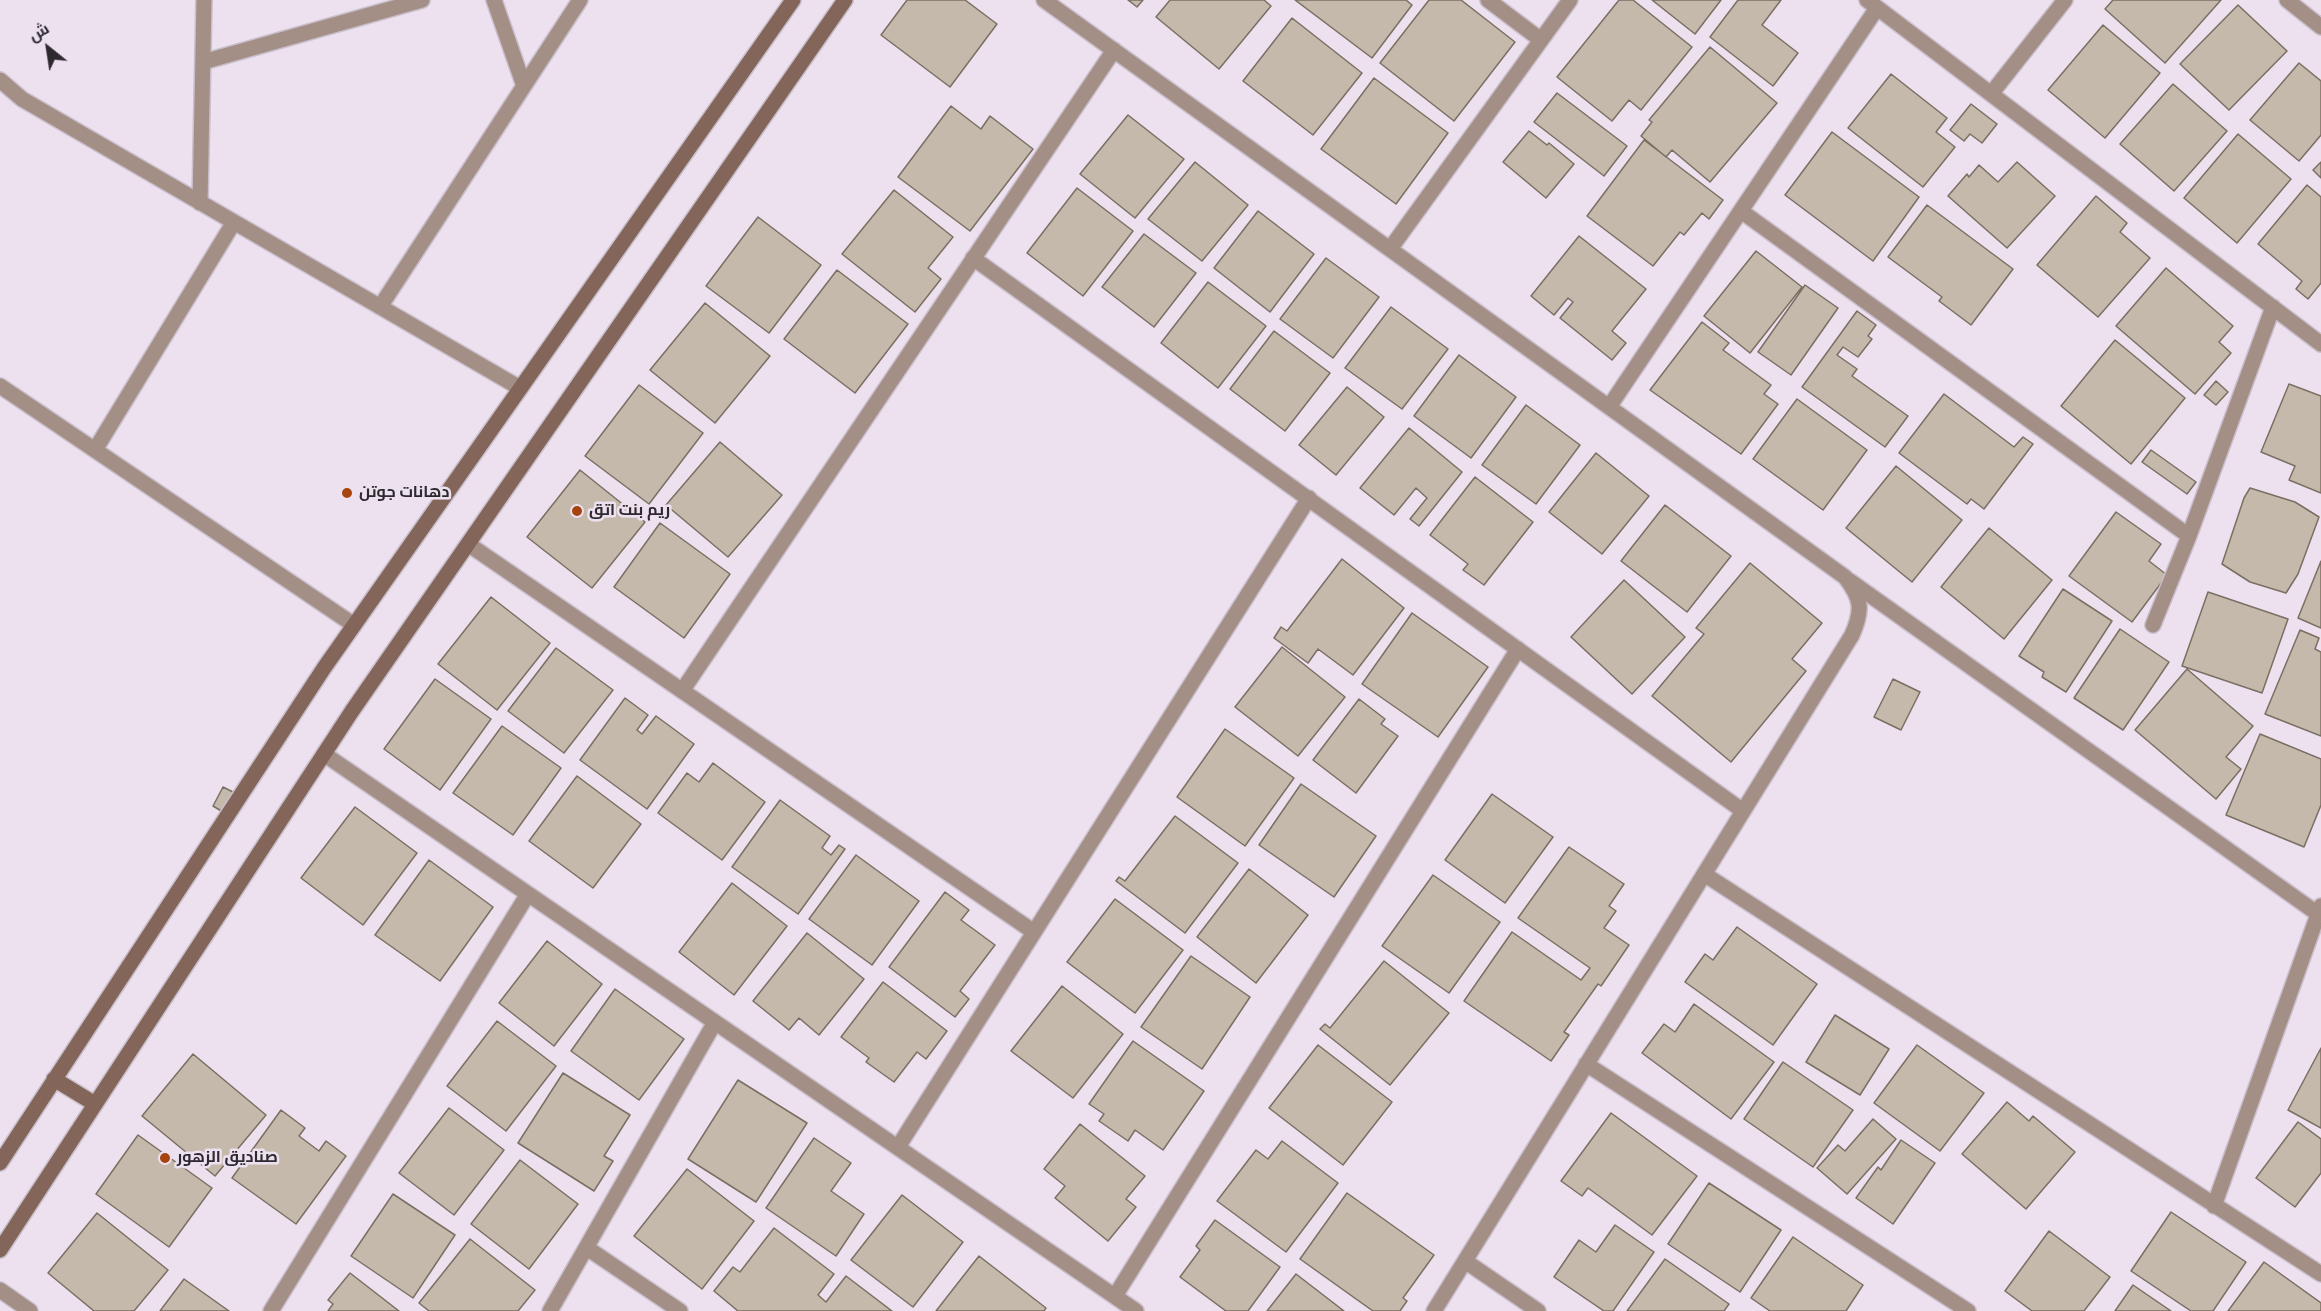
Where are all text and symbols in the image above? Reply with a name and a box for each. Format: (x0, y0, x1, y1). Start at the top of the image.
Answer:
north arrow (18, 18, 78, 78)
text: ش (25, 19, 52, 45)
place label: دهانات جوتن (359, 483, 449, 503)
marker: دهانات جوتن (340, 486, 354, 500)
place label: ريم بنت اتق (589, 501, 670, 521)
marker: ريم بنت اتق (570, 504, 584, 518)
place label: صناديق الزهور (177, 1148, 278, 1168)
marker: صناديق الزهور (158, 1151, 172, 1165)

